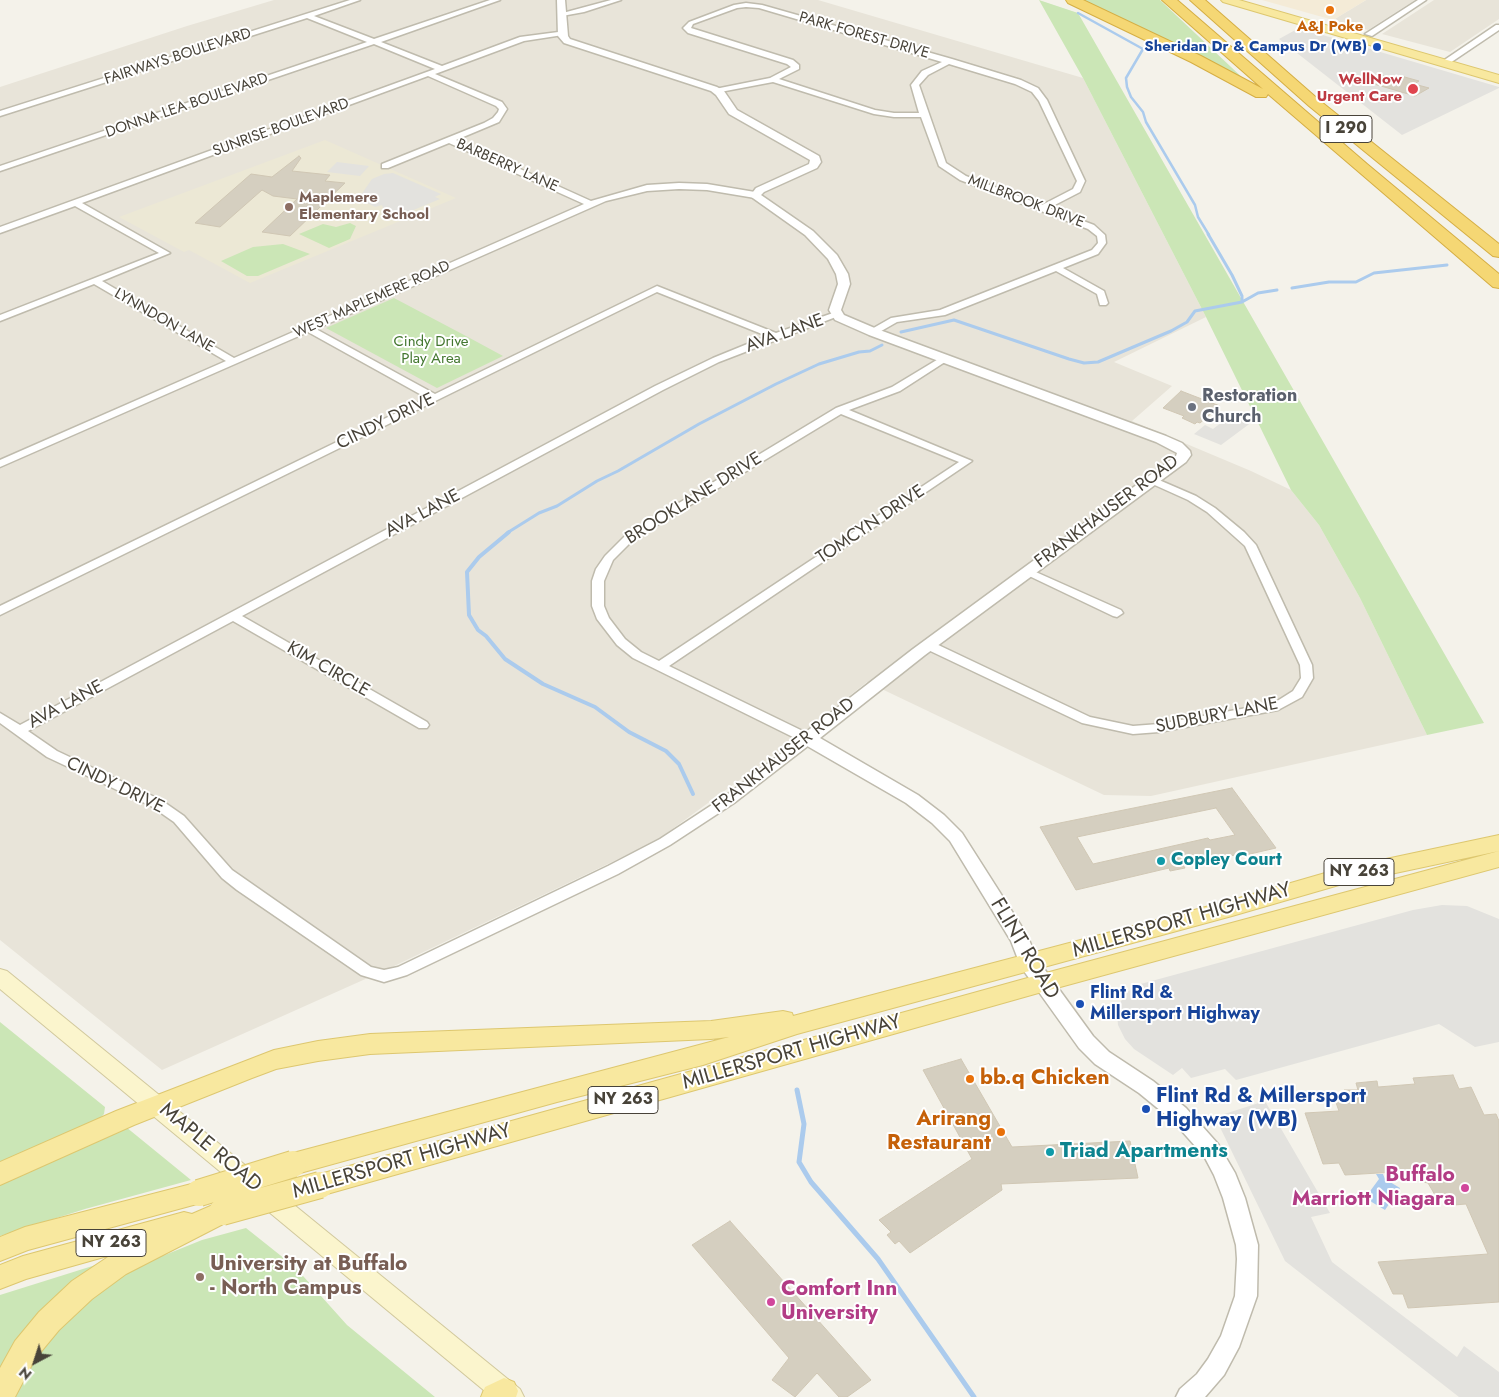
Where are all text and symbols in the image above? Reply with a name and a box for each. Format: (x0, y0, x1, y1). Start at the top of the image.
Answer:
marker: A&J Poke (1324, 4, 1336, 16)
street label: PARK FOREST DRIVE (797, 9, 931, 63)
place label: A&J Poke (1297, 18, 1363, 36)
street label: FAIRWAYS BOULEVARD (102, 25, 254, 89)
place label: Sheridan Dr & Campus Dr (WB) (1144, 38, 1367, 56)
marker: Sheridan Dr & Campus Dr (WB) (1371, 41, 1383, 53)
street label: DONNA LEA BOULEVARD (103, 70, 271, 142)
place label: WellNow Urgent Care (1317, 71, 1402, 106)
marker: WellNow Urgent Care (1406, 82, 1420, 96)
street label: SUNRISE BOULEVARD (210, 95, 352, 161)
road number: I 290 (1320, 116, 1372, 142)
street label: BARBERRY LANE (453, 135, 561, 197)
street label: MILLBROOK DRIVE (965, 172, 1087, 232)
place label: Maplemere Elementary School (299, 189, 429, 224)
marker: Maplemere Elementary School (283, 201, 295, 213)
street label: WEST MAPLEMERE ROAD (291, 257, 453, 343)
street label: LYNNDON LANE (111, 285, 217, 357)
street label: AVA LANE (743, 310, 827, 358)
park label: Cindy Drive Play Area (393, 333, 469, 368)
place label: Restoration Church (1202, 386, 1297, 428)
street label: CINDY DRIVE (333, 389, 439, 455)
marker: Restoration Church (1186, 401, 1198, 413)
street label: BROOKLANE DRIVE (622, 448, 766, 550)
street label: FRANKHAUSER ROAD (1031, 451, 1183, 573)
street label: TOMCYN DRIVE (813, 481, 929, 569)
street label: AVA LANE (382, 485, 464, 543)
street label: KIM CIRCLE (283, 638, 373, 702)
street label: AVA LANE (25, 676, 107, 734)
street label: FRANKHAUSER ROAD (709, 694, 859, 818)
street label: SUDBURY LANE (1154, 694, 1280, 738)
street label: CINDY DRIVE (62, 753, 168, 819)
place label: Copley Court (1171, 850, 1282, 872)
marker: Copley Court (1155, 855, 1167, 867)
road number: NY 263 (1324, 859, 1394, 886)
street label: MILLERSPORT HIGHWAY (1070, 878, 1294, 964)
street label: FLINT ROAD (984, 894, 1064, 1004)
place label: Flint Rd & Millersport Highway (1090, 983, 1260, 1026)
marker: Flint Rd & Millersport Highway (1074, 998, 1086, 1010)
street label: MILLERSPORT HIGHWAY (680, 1010, 904, 1096)
place label: bb.q Chicken (980, 1066, 1110, 1092)
marker: bb.q Chicken (964, 1073, 976, 1085)
place label: Flint Rd & Millersport Highway (WB) (1156, 1084, 1366, 1134)
road number: NY 263 (588, 1086, 658, 1114)
street label: MAPLE ROAD (154, 1098, 266, 1198)
marker: Flint Rd & Millersport Highway (WB) (1140, 1103, 1152, 1115)
place label: Arirang Restaurant (887, 1107, 991, 1157)
street label: MILLERSPORT HIGHWAY (290, 1119, 514, 1205)
marker: Arirang Restaurant (995, 1126, 1007, 1138)
place label: Triad Apartments (1060, 1139, 1228, 1165)
marker: Triad Apartments (1044, 1146, 1056, 1158)
place label: Buffalo Marriott Niagara (1292, 1163, 1455, 1213)
marker: Buffalo Marriott Niagara (1459, 1182, 1471, 1194)
road number: NY 263 (76, 1230, 146, 1256)
place label: University at Buffalo - North Campus (210, 1252, 407, 1302)
marker: University at Buffalo - North Campus (194, 1271, 206, 1283)
place label: Comfort Inn University (781, 1277, 897, 1327)
marker: Comfort Inn University (765, 1296, 777, 1308)
north arrow (10, 1337, 60, 1387)
text: N (15, 1362, 36, 1385)

